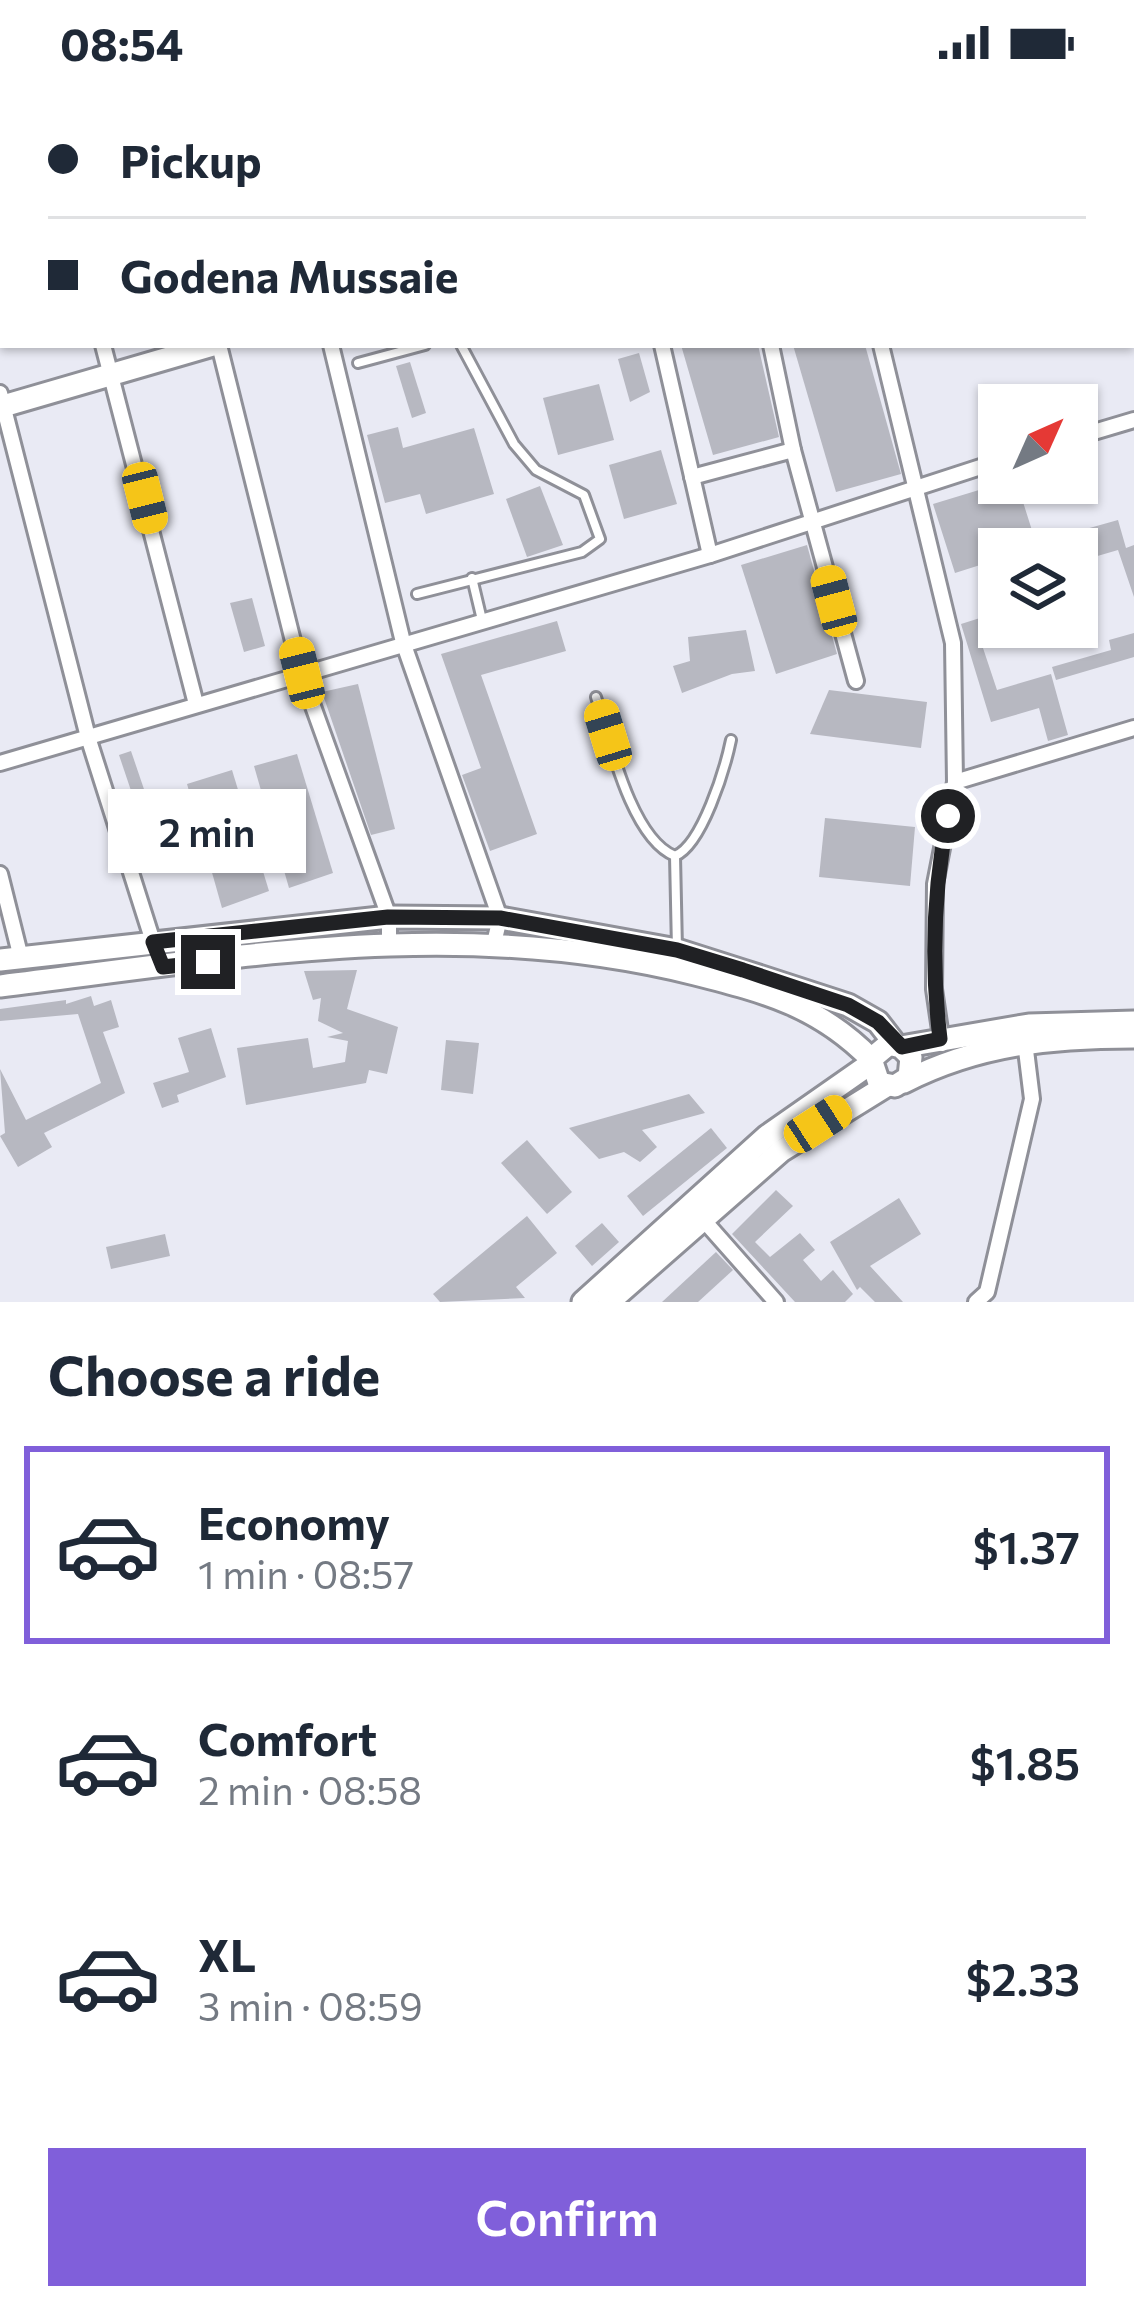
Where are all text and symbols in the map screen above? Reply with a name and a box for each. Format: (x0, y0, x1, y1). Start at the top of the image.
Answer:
text: 08:54 (60, 15, 183, 70)
text: Pickup (120, 132, 262, 187)
text: Godena Mussaie (120, 247, 459, 302)
north arrow (978, 384, 1098, 504)
map controls (978, 384, 1098, 648)
car (119, 459, 171, 537)
button: layers (978, 528, 1098, 648)
car (807, 562, 861, 640)
car (276, 634, 328, 712)
car (580, 695, 636, 775)
callout: 2 min (109, 788, 307, 872)
route start (921, 789, 975, 843)
text: 2 min (159, 807, 255, 855)
route end (181, 935, 235, 989)
car (778, 1089, 858, 1159)
text: Choose a ride (48, 1341, 380, 1407)
icon: car (54, 1491, 162, 1599)
text: Economy (198, 1494, 390, 1549)
text: $1.37 (973, 1518, 1080, 1573)
text: 1 min · 08:57 (198, 1549, 414, 1597)
icon: car (54, 1707, 162, 1815)
text: Comfort (198, 1710, 377, 1765)
text: $1.85 (970, 1734, 1080, 1789)
text: 2 min · 08:58 (198, 1765, 422, 1813)
icon: car (54, 1923, 162, 2031)
text: XL (198, 1926, 256, 1981)
text: $2.33 (966, 1950, 1080, 2005)
text: 3 min · 08:59 (198, 1981, 423, 2029)
button: Confirm (48, 2148, 1086, 2286)

